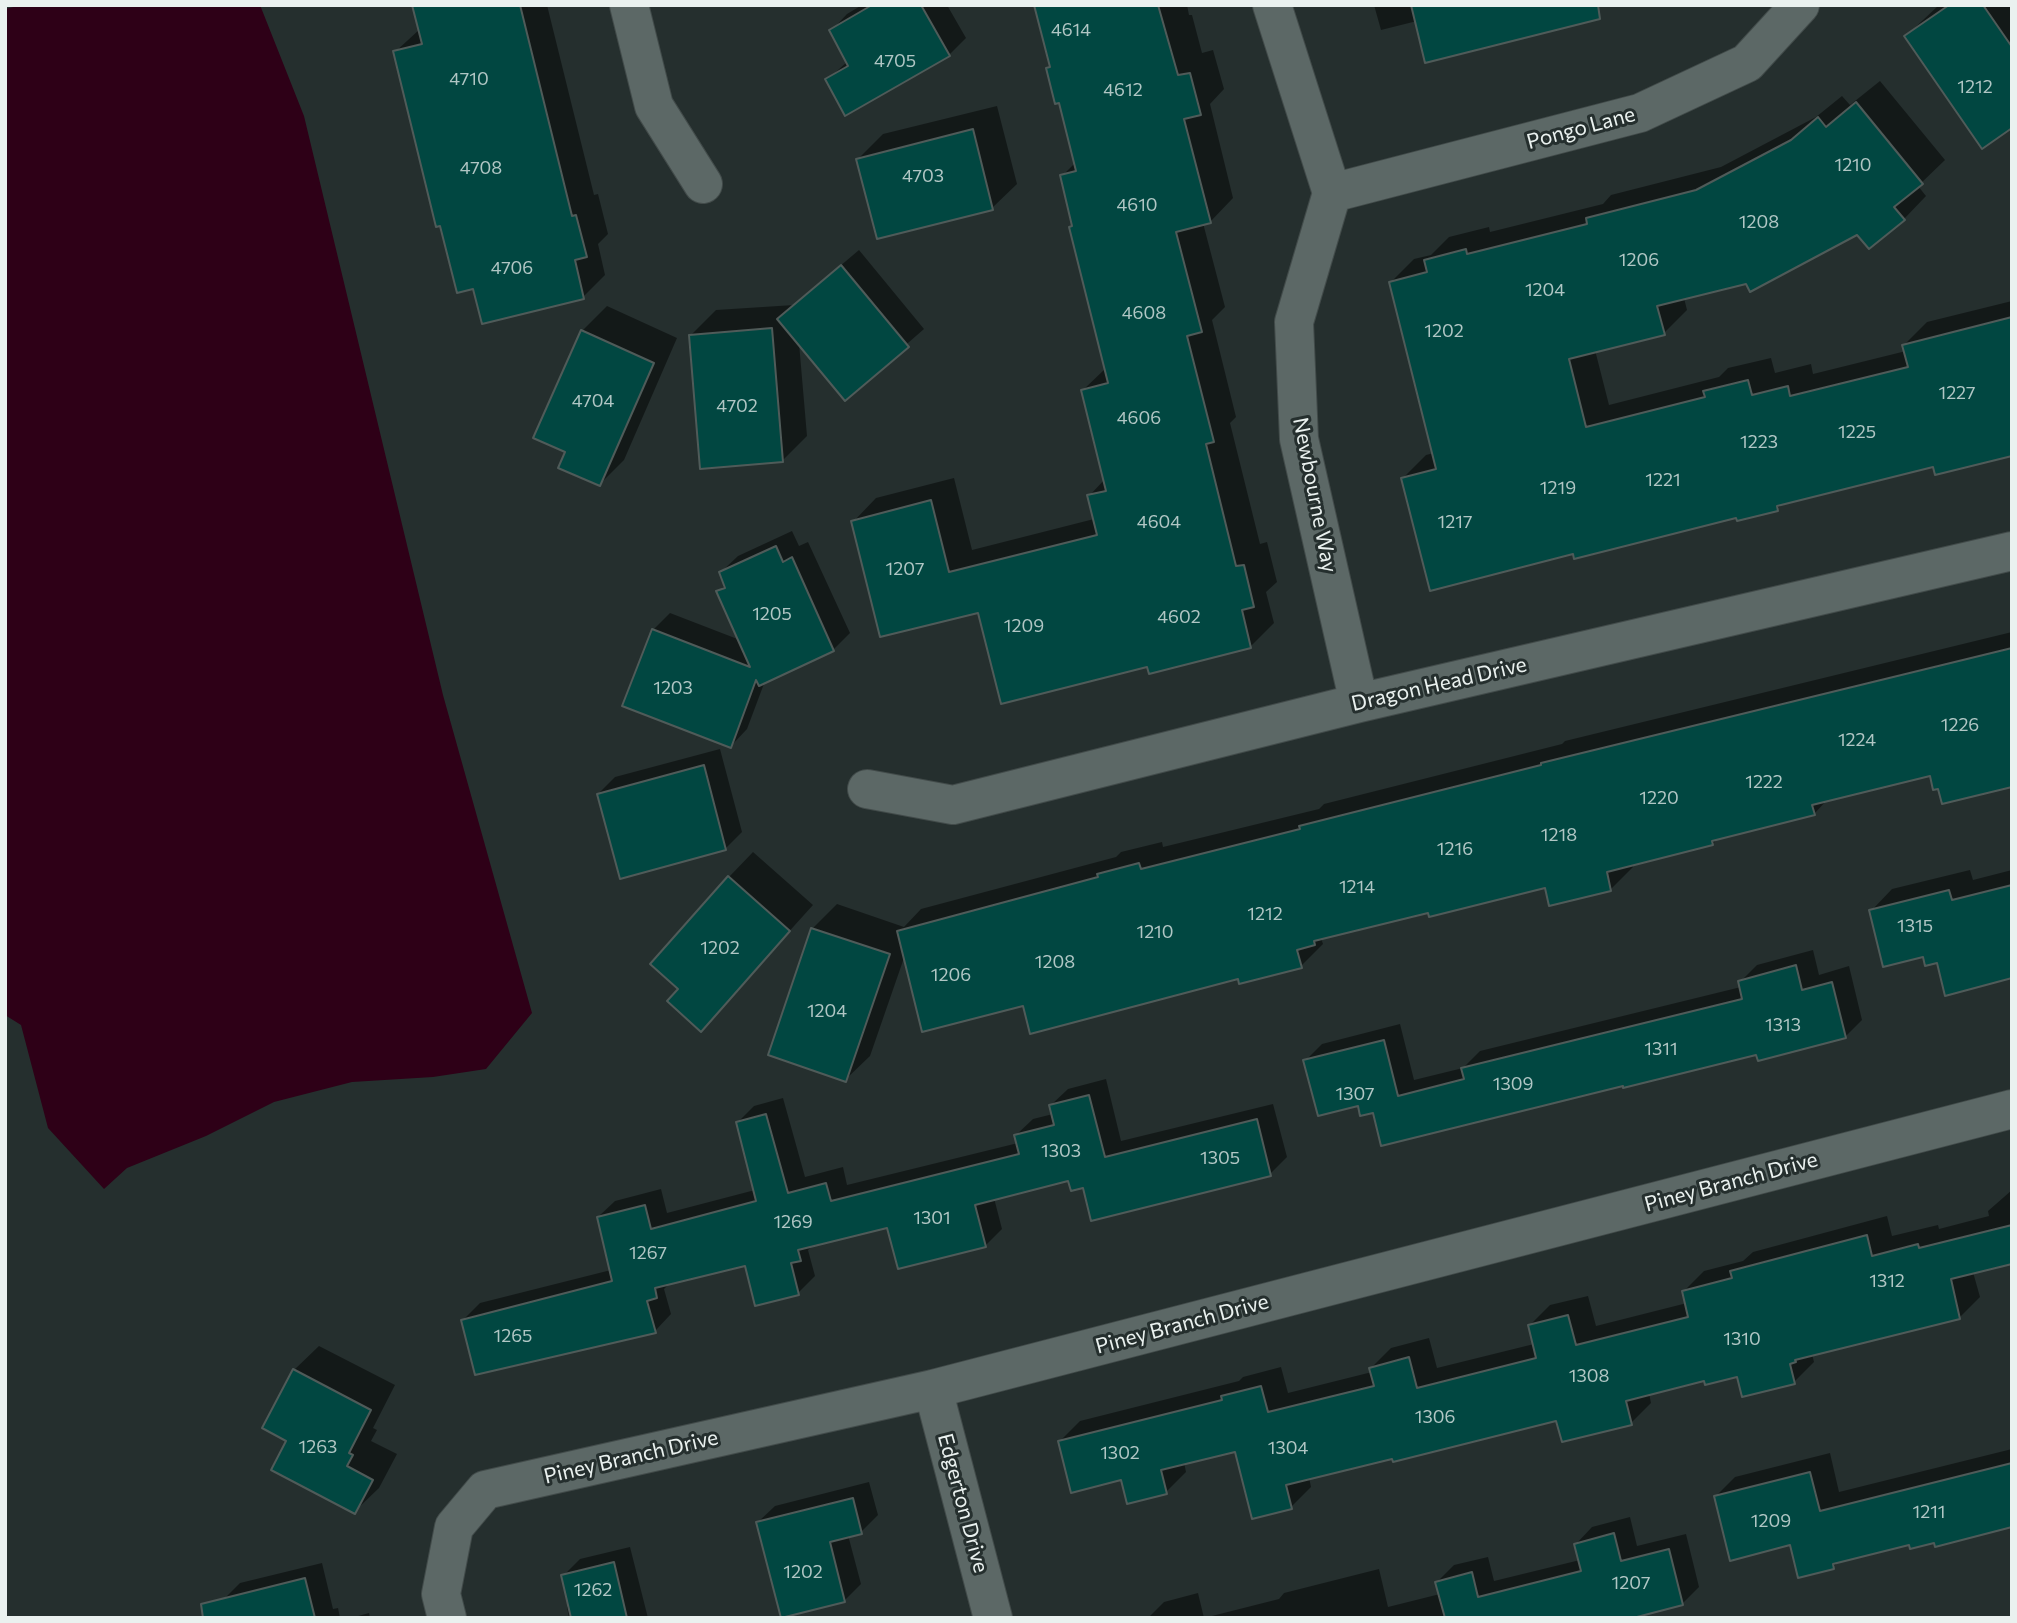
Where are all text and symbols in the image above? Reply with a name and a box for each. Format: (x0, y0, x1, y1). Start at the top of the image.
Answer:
house number: 4614 (1051, 19, 1091, 41)
house number: 4705 (874, 50, 916, 72)
house number: 4710 (449, 68, 489, 90)
house number: 1212 (1957, 76, 1993, 98)
house number: 4612 (1103, 79, 1143, 101)
street label: Pongo Lane (1524, 101, 1638, 155)
house number: 1210 (1834, 154, 1872, 176)
house number: 4708 (460, 157, 502, 179)
house number: 4703 (902, 165, 944, 187)
house number: 4610 (1116, 194, 1158, 216)
house number: 1208 (1739, 211, 1779, 233)
house number: 1206 (1619, 249, 1659, 271)
house number: 4706 (491, 257, 533, 279)
house number: 1204 (1525, 279, 1565, 301)
house number: 4608 (1122, 302, 1166, 324)
house number: 1202 (1424, 320, 1464, 342)
house number: 1227 (1938, 382, 1976, 404)
house number: 4704 (572, 390, 614, 412)
house number: 4702 (716, 395, 758, 417)
house number: 4606 (1117, 407, 1161, 429)
street label: Newbourne Way (1288, 415, 1342, 575)
house number: 1225 (1838, 421, 1876, 443)
house number: 1223 (1740, 431, 1778, 453)
house number: 1221 (1645, 469, 1681, 491)
house number: 1219 (1540, 477, 1576, 499)
house number: 4604 (1137, 511, 1181, 533)
house number: 1217 (1438, 511, 1472, 533)
house number: 1207 (886, 558, 924, 580)
house number: 1205 (752, 603, 792, 625)
house number: 4602 (1157, 606, 1201, 628)
house number: 1209 (1004, 615, 1044, 637)
street label: Dragon Head Drive (1349, 652, 1529, 716)
house number: 1203 (653, 677, 693, 699)
house number: 1226 (1941, 714, 1979, 736)
house number: 1224 (1838, 729, 1876, 751)
house number: 1222 (1745, 771, 1783, 793)
house number: 1220 (1639, 787, 1679, 809)
house number: 1218 (1541, 824, 1577, 846)
house number: 1216 (1437, 838, 1473, 860)
house number: 1214 (1339, 876, 1375, 898)
house number: 1212 (1247, 903, 1283, 925)
house number: 1315 (1897, 915, 1933, 937)
house number: 1210 (1136, 921, 1174, 943)
house number: 1202 (700, 937, 740, 959)
house number: 1208 (1035, 951, 1075, 973)
house number: 1206 (931, 964, 971, 986)
house number: 1204 (807, 1000, 847, 1022)
house number: 1313 (1765, 1014, 1801, 1036)
house number: 1311 (1644, 1038, 1678, 1060)
house number: 1309 (1493, 1073, 1533, 1095)
house number: 1307 (1335, 1083, 1375, 1105)
house number: 1303 (1041, 1140, 1081, 1162)
house number: 1305 (1200, 1147, 1240, 1169)
street label: Piney Branch Drive (1642, 1147, 1820, 1217)
house number: 1301 (913, 1207, 951, 1229)
house number: 1269 (773, 1211, 813, 1233)
house number: 1267 (629, 1242, 667, 1264)
house number: 1312 (1869, 1270, 1905, 1292)
street label: Piney Branch Drive (1093, 1289, 1271, 1359)
house number: 1265 (494, 1325, 532, 1347)
house number: 1310 (1723, 1328, 1761, 1350)
house number: 1308 (1569, 1365, 1609, 1387)
house number: 1306 (1415, 1406, 1455, 1428)
street label: Piney Branch Drive (541, 1425, 721, 1489)
street label: Edgerton Drive (932, 1431, 994, 1575)
house number: 1263 (299, 1436, 337, 1458)
house number: 1304 (1268, 1437, 1308, 1459)
house number: 1302 (1100, 1442, 1140, 1464)
house number: 1211 (1912, 1501, 1946, 1523)
house number: 1209 (1751, 1510, 1791, 1532)
house number: 1202 (783, 1561, 823, 1583)
house number: 1207 (1612, 1572, 1650, 1594)
house number: 1262 (574, 1579, 612, 1601)

